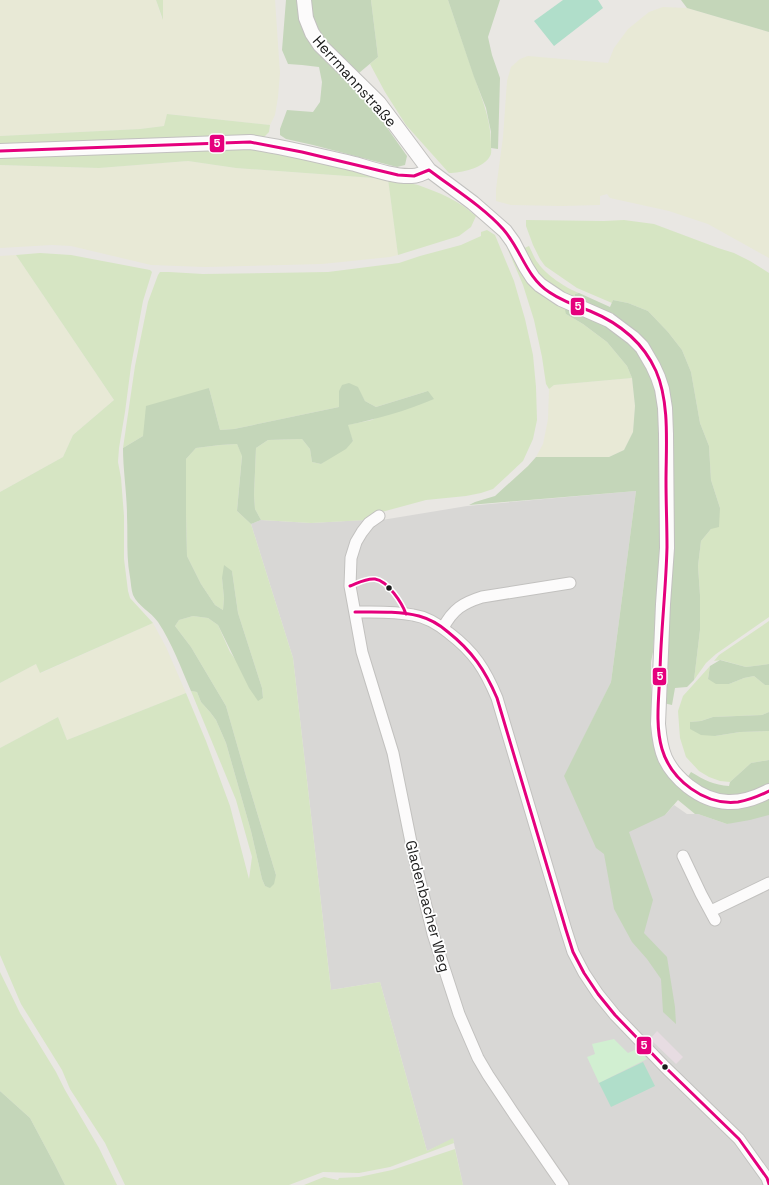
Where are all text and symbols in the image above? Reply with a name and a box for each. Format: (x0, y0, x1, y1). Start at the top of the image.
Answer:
street label: Herrmannstraße (309, 31, 401, 131)
line badge: 5 (209, 134, 225, 153)
text: 5 (214, 136, 221, 150)
line badge: 5 (570, 297, 585, 316)
text: 5 (575, 299, 582, 313)
unlabelled marker (384, 583, 394, 593)
line badge: 5 (652, 667, 667, 686)
text: 5 (657, 669, 664, 683)
street label: Gladenbacher Weg (401, 838, 455, 974)
line badge: 5 (636, 1036, 652, 1055)
text: 5 (641, 1038, 648, 1052)
unlabelled marker (660, 1062, 670, 1072)

